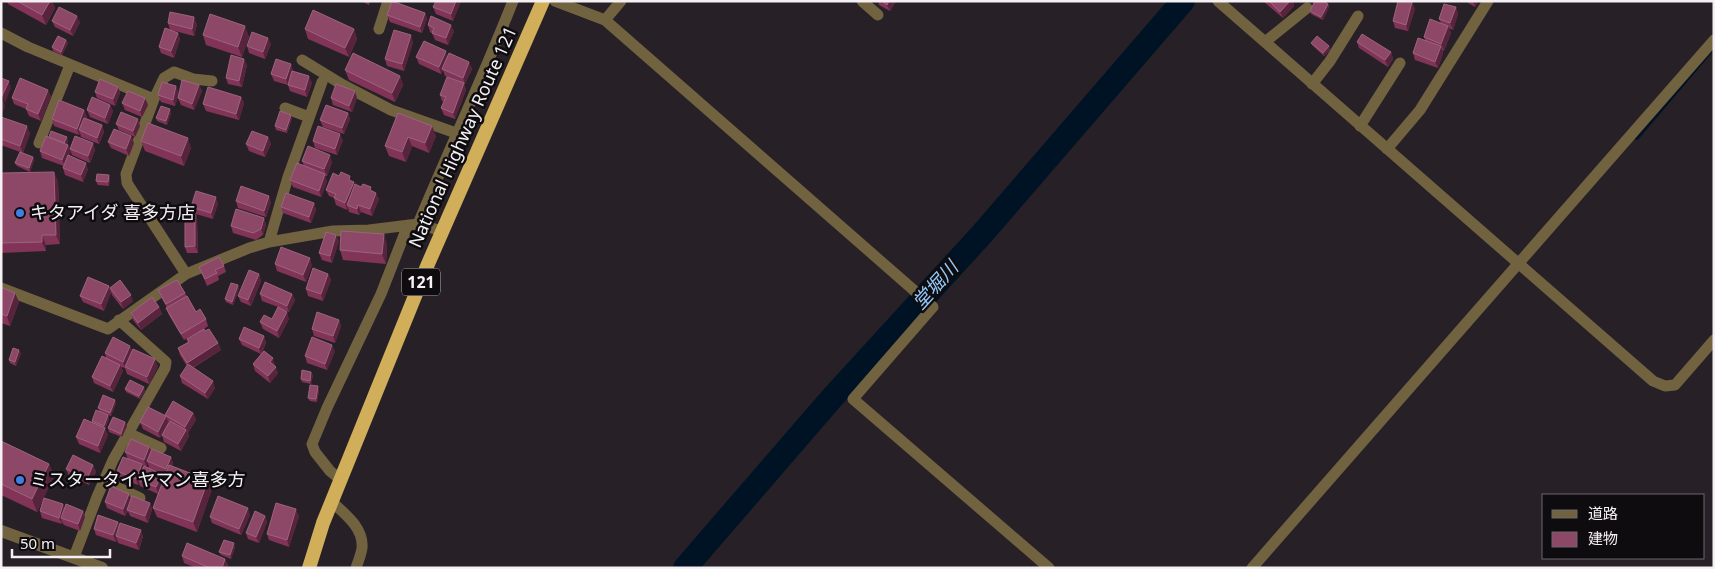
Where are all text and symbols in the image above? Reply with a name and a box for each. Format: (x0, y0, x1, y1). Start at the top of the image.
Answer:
street label: National Highway Route 121 (402, 22, 522, 251)
place label: キタアイダ 喜多方店 (30, 200, 195, 224)
marker: キタアイダ 喜多方店 (14, 207, 26, 219)
water label: 堂堀川 (906, 254, 965, 315)
road number: 121 (402, 268, 440, 296)
place label: ミスタータイヤマン喜多方 (30, 467, 245, 491)
marker: ミスタータイヤマン喜多方 (14, 474, 26, 486)
legend (1542, 494, 1705, 559)
text: 道路 (1588, 503, 1618, 523)
scale bar (12, 526, 110, 558)
text: 建物 (1588, 528, 1618, 548)
text: 50 m (20, 533, 55, 553)

